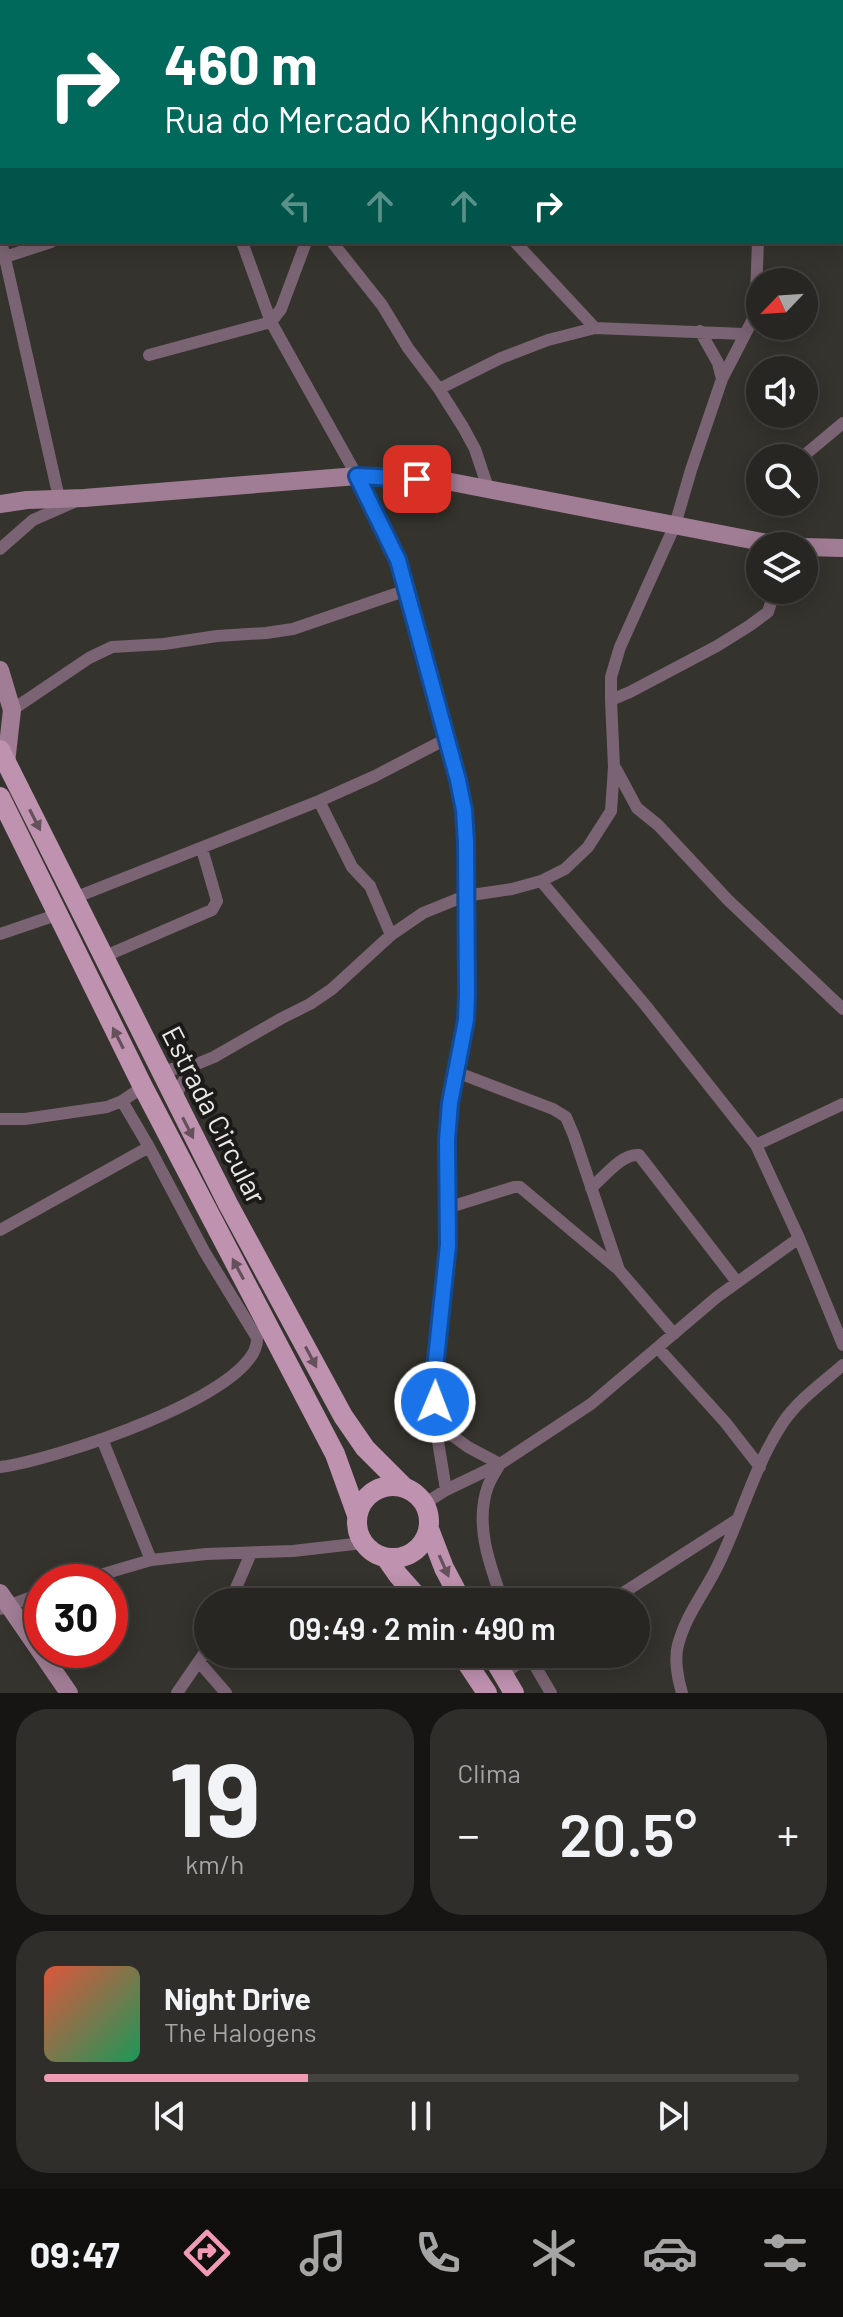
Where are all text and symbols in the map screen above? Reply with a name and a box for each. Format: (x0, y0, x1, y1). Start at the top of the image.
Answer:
text: 460 m (164, 29, 318, 96)
icon: right (32, 32, 136, 136)
text: Rua do Mercado Khngolote (164, 97, 578, 140)
icon: left (274, 184, 318, 228)
icon: ahead (358, 184, 402, 228)
icon: ahead (442, 184, 486, 228)
icon: right (526, 184, 570, 228)
north arrow (746, 268, 818, 340)
map controls (746, 268, 818, 604)
button: sound (746, 356, 818, 428)
button: search (746, 444, 818, 516)
pin (383, 445, 451, 513)
icon: arrive (395, 457, 439, 501)
button: layers (746, 532, 818, 604)
one-way arrow (28, 808, 42, 832)
street label: Estrada Circular (155, 1020, 274, 1209)
one-way arrow (112, 1027, 125, 1050)
one-way arrow (182, 1116, 195, 1139)
one-way arrow (231, 1258, 244, 1281)
one-way arrow (304, 1346, 317, 1369)
position arrow (393, 1360, 477, 1444)
one-way arrow (437, 1554, 451, 1578)
speed limit sign: 30 (24, 1564, 128, 1668)
text: 09:49 · 2 min · 490 m (288, 1610, 556, 1646)
text: 19 (169, 1733, 261, 1858)
text: Clima (458, 1757, 521, 1788)
text: 20.5° (559, 1797, 697, 1869)
text: − (458, 1807, 480, 1860)
text: + (777, 1807, 799, 1860)
text: km/h (185, 1848, 244, 1879)
text: Night Drive (164, 1980, 311, 2016)
text: The Halogens (164, 2016, 316, 2047)
icon: previous (148, 2094, 192, 2138)
icon: pause (399, 2094, 443, 2138)
icon: next (651, 2094, 695, 2138)
icon: directions (179, 2225, 235, 2281)
icon: music (295, 2225, 351, 2281)
icon: phone (410, 2225, 466, 2281)
icon: climate (526, 2225, 582, 2281)
icon: car (642, 2225, 698, 2281)
icon: filters (757, 2225, 813, 2281)
text: 09:47 (30, 2232, 120, 2275)

